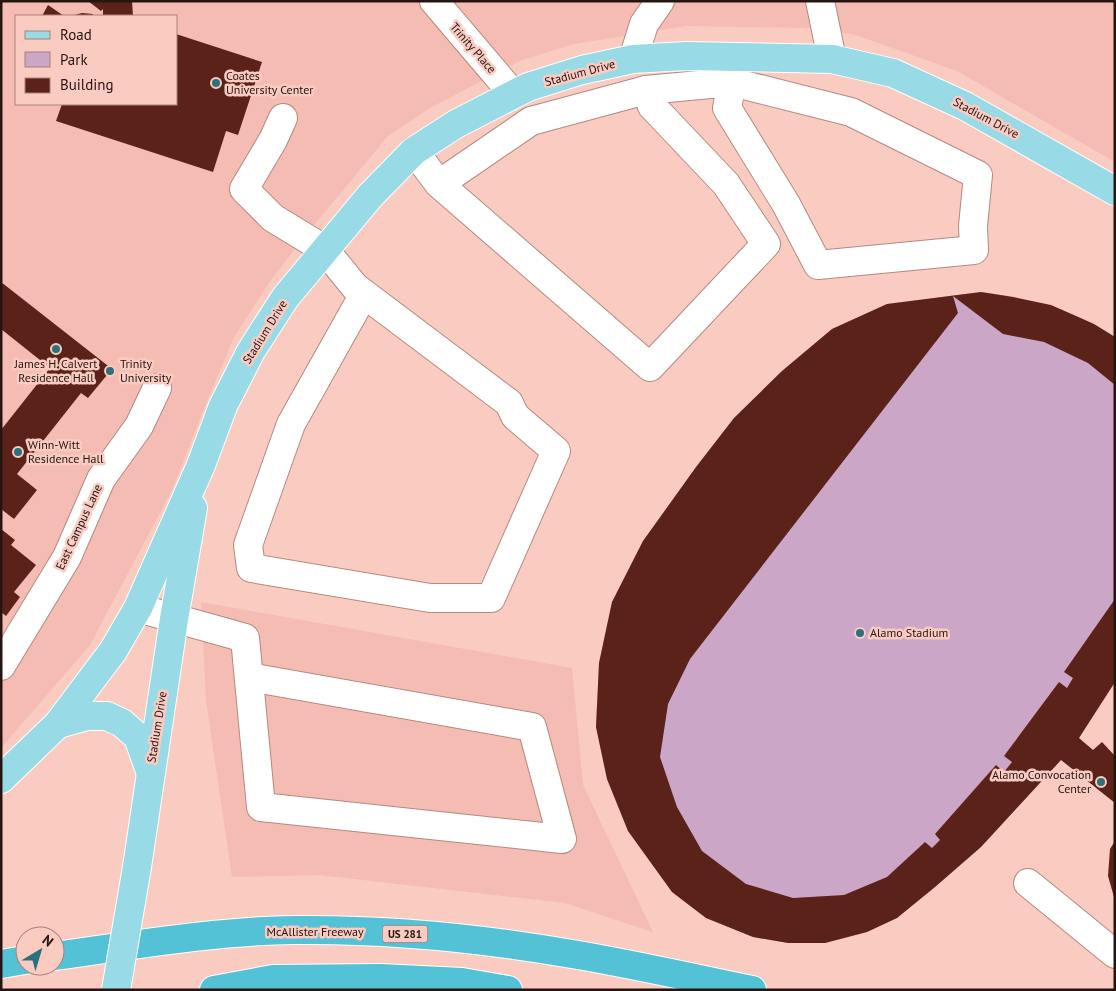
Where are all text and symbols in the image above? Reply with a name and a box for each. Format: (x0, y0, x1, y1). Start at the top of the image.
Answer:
legend (15, 15, 178, 105)
street label: Trinity Place (447, 19, 499, 76)
text: Road (60, 25, 92, 44)
text: Park (60, 50, 88, 69)
street label: Stadium Drive (543, 56, 617, 89)
place label: Coates University Center (226, 68, 313, 97)
text: Building (60, 75, 114, 94)
marker: Coates University Center (210, 77, 222, 89)
street label: Stadium Drive (951, 94, 1022, 141)
street label: Stadium Drive (239, 297, 290, 366)
marker: James H. Calvert Residence Hall (50, 343, 62, 355)
place label: James H. Calvert Residence Hall (14, 356, 97, 385)
place label: Trinity University (120, 356, 172, 385)
marker: Trinity University (104, 365, 116, 377)
place label: Winn-Witt Residence Hall (28, 437, 104, 466)
marker: Winn-Witt Residence Hall (12, 446, 24, 458)
street label: East Campus Lane (52, 482, 105, 572)
place label: Alamo Stadium (870, 625, 948, 640)
marker: Alamo Stadium (854, 627, 866, 639)
street label: Stadium Drive (143, 690, 170, 764)
place label: Alamo Convocation Center (992, 767, 1091, 796)
marker: Alamo Convocation Center (1095, 776, 1107, 788)
street label: McAllister Freeway (266, 924, 364, 939)
north arrow (15, 926, 65, 976)
road number: US 281 (382, 926, 428, 942)
text: N (39, 931, 57, 951)

